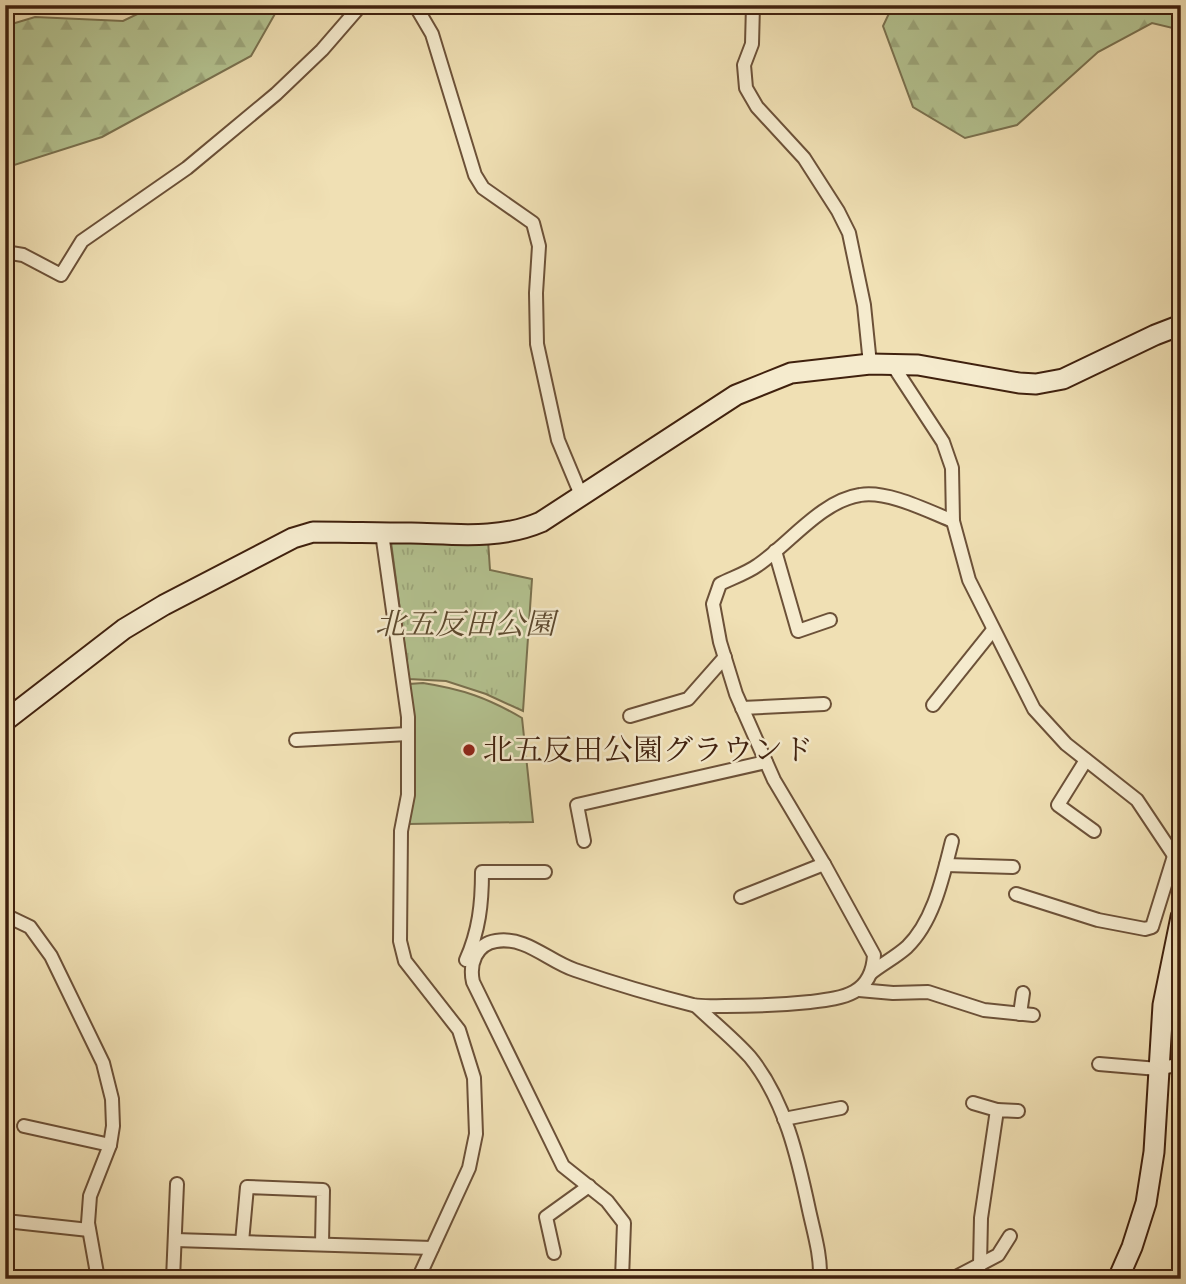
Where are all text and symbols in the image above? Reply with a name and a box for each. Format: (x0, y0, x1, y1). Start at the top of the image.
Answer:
park label: 北五反田公園 (375, 606, 560, 643)
place label: 北五反田公園グラウンド (483, 732, 813, 769)
marker: 北五反田公園グラウンド (461, 742, 477, 758)

